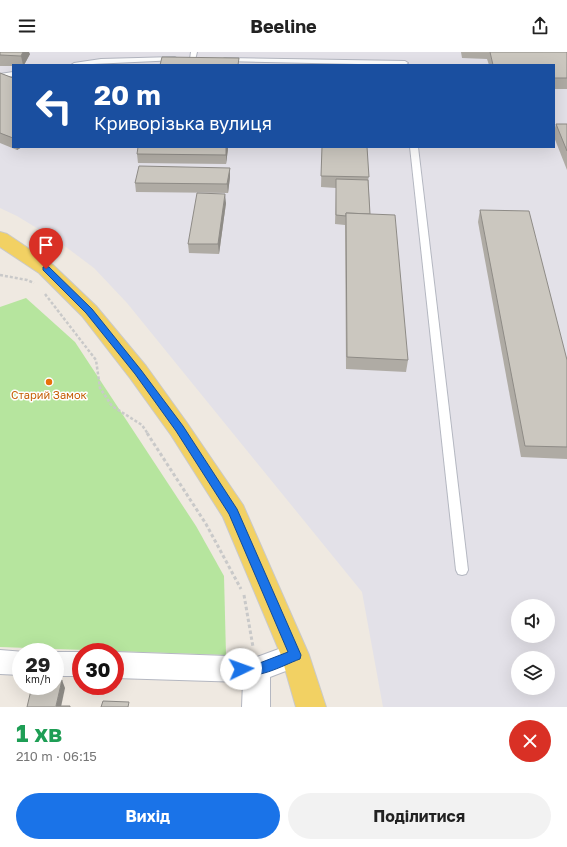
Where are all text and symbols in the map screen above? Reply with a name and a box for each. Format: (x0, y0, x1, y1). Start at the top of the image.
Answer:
icon: menu (16, 15, 38, 37)
text: Beeline (250, 15, 317, 37)
icon: share (529, 15, 551, 37)
text: 20 m (94, 78, 161, 111)
icon: left (28, 80, 80, 132)
text: Криворізька вулиця (94, 112, 272, 134)
pin (29, 228, 63, 269)
icon: arrive (35, 234, 57, 256)
marker: Старий Замок (44, 377, 54, 387)
place label: Старий Замок (11, 388, 88, 401)
map controls (511, 599, 555, 695)
button: sound (511, 599, 555, 643)
speed limit sign: 30 (72, 643, 124, 695)
position arrow (220, 648, 262, 690)
button: layers (511, 651, 555, 695)
text: 29 (26, 652, 50, 676)
text: km/h (25, 673, 51, 685)
text: 1 хв (16, 718, 62, 747)
button: close (509, 720, 551, 762)
text: 210 m · 06:15 (16, 748, 97, 764)
button: Вихід (16, 793, 280, 839)
button: Поділитися (288, 793, 551, 839)

